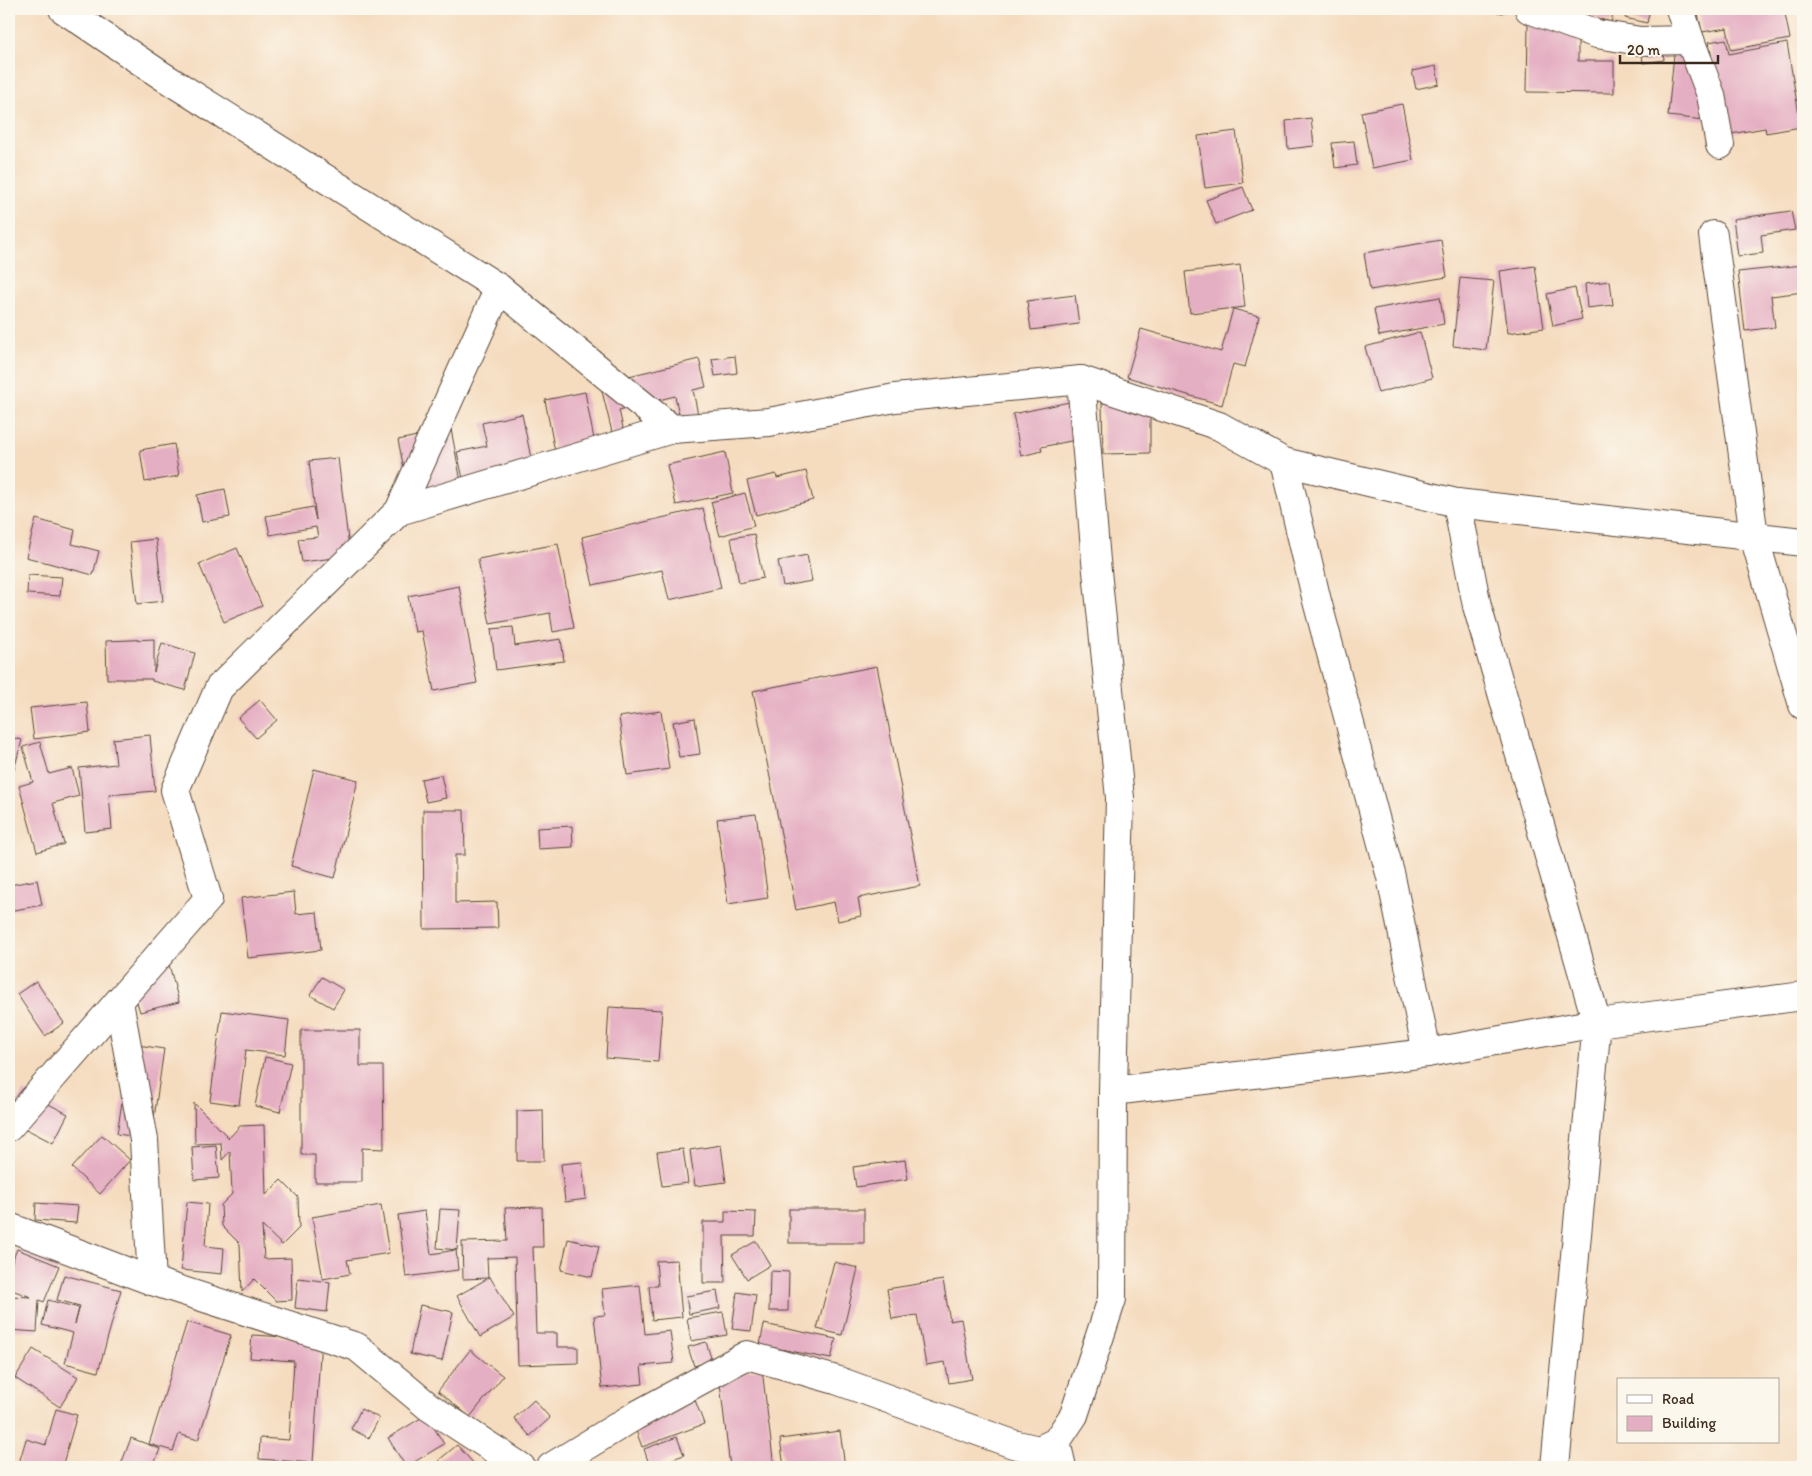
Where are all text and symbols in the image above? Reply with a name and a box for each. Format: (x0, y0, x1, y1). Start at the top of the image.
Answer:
scale bar (1620, 32, 1717, 64)
text: 20 m (1627, 41, 1661, 59)
legend (1617, 1378, 1780, 1444)
text: Road (1662, 1390, 1695, 1408)
text: Building (1662, 1414, 1716, 1432)

